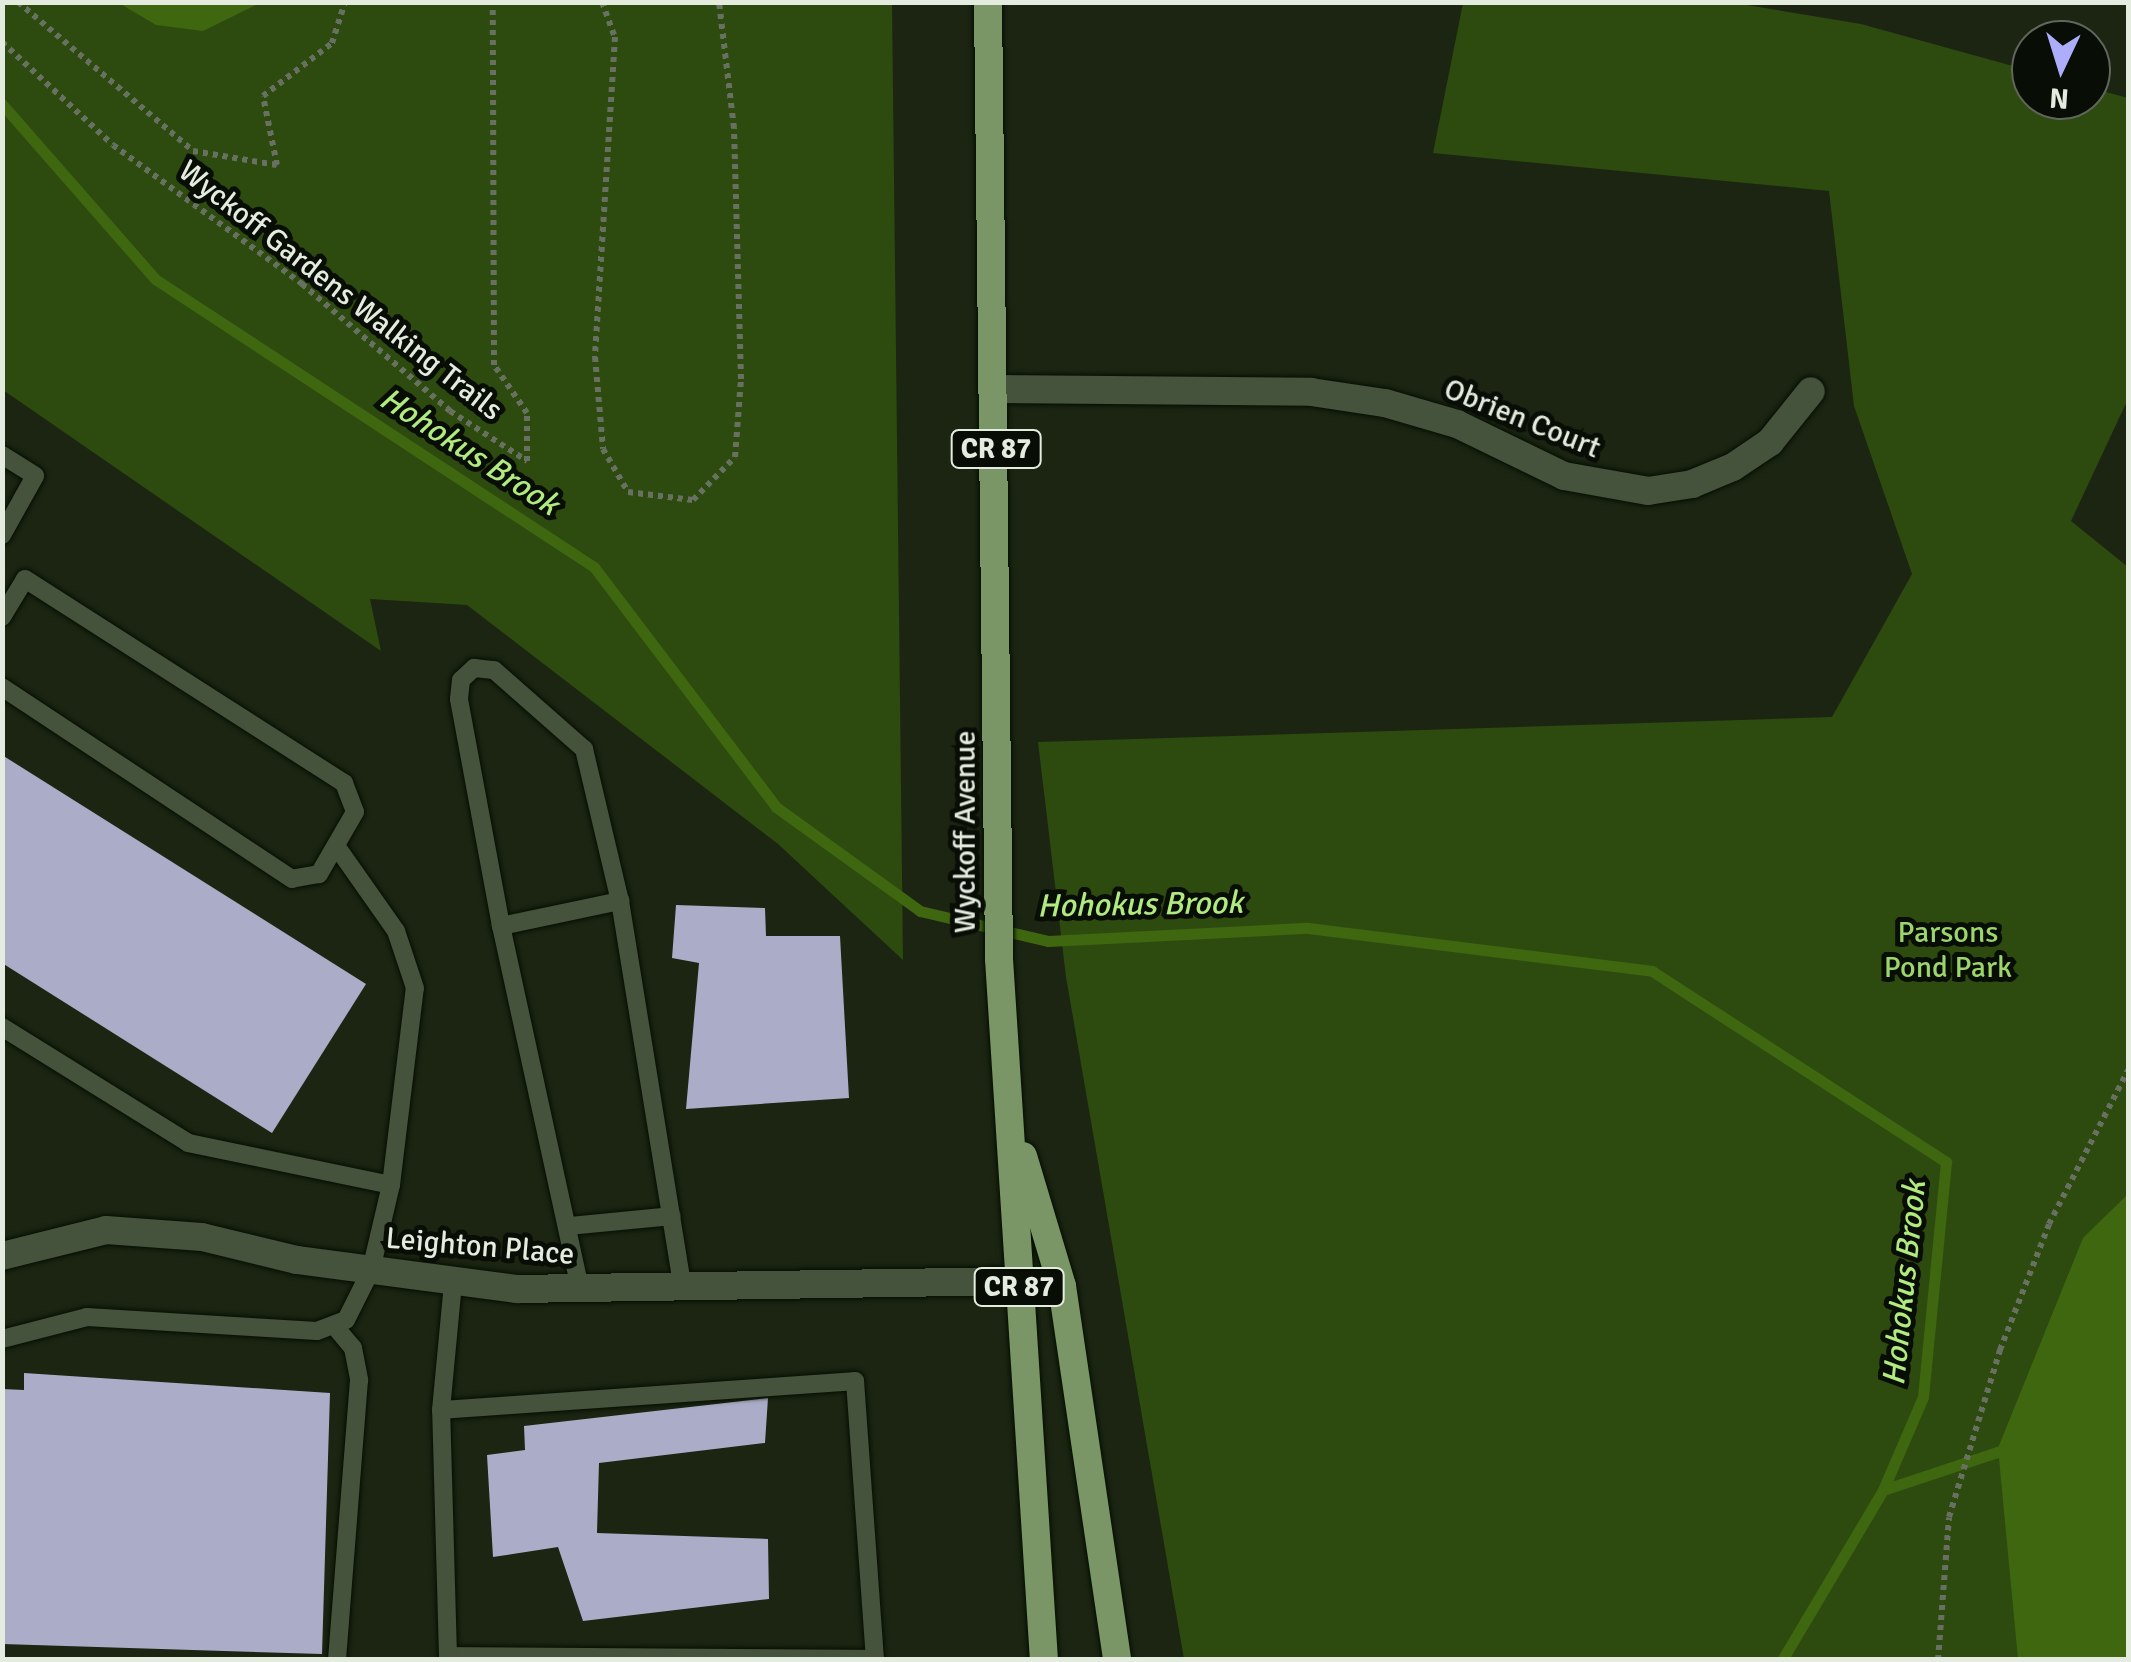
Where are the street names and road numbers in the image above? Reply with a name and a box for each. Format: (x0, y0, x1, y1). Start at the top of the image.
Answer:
street label: Wyckoff Gardens Walking Trails (171, 153, 509, 429)
street label: Obrien Court (1439, 371, 1605, 467)
road number: CR 87 (948, 426, 1044, 472)
street label: Wyckoff Avenue (948, 731, 984, 933)
street label: Leighton Place (384, 1221, 576, 1273)
road number: CR 87 (972, 1264, 1066, 1310)

